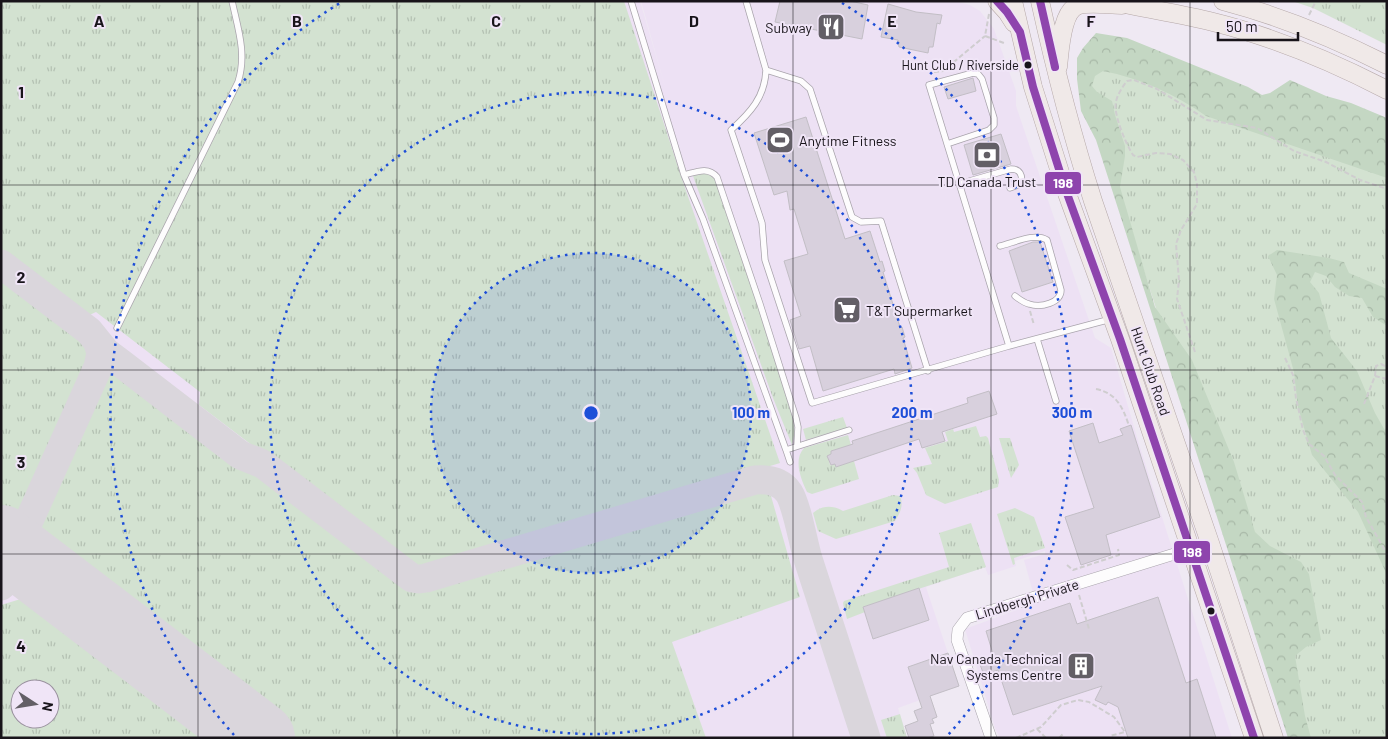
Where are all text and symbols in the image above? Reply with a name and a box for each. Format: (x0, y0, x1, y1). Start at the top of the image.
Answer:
scale bar (1218, 10, 1298, 42)
text: A (94, 11, 105, 30)
text: B (292, 11, 302, 30)
text: C (491, 11, 501, 30)
text: D (689, 11, 699, 30)
text: E (887, 11, 897, 30)
text: F (1087, 11, 1096, 30)
restaurant icon: Subway (816, 12, 846, 42)
text: 50 m (1226, 17, 1258, 35)
place label: Subway (765, 19, 813, 36)
place label: Hunt Club / Riverside (901, 57, 1019, 73)
marker: Hunt Club / Riverside (1023, 60, 1033, 70)
text: 1 (18, 82, 24, 101)
sports icon: Anytime Fitness (765, 125, 795, 155)
place label: Anytime Fitness (799, 132, 897, 149)
bank icon: TD Canada Trust (972, 140, 1002, 170)
line badge: 198 (1044, 171, 1082, 195)
place label: TD Canada Trust (938, 173, 1036, 190)
text: 198 (1053, 174, 1073, 191)
text: 2 (17, 267, 26, 286)
supermarket icon: T&T Supermarket (832, 295, 862, 325)
place label: T&T Supermarket (866, 302, 973, 319)
street label: Hunt Club Road (1128, 324, 1174, 418)
text: 100 m (732, 403, 770, 421)
text: 200 m (891, 403, 933, 421)
text: 300 m (1052, 403, 1092, 421)
centre of rings (582, 404, 600, 422)
text: 3 (17, 452, 25, 471)
line badge: 198 (1173, 540, 1211, 564)
text: 198 (1182, 543, 1202, 560)
street label: Lindbergh Private (973, 575, 1081, 623)
unlabelled marker (1206, 606, 1216, 616)
text: 4 (16, 636, 26, 655)
place label: Nav Canada Technical Systems Centre (930, 650, 1062, 683)
building icon: Nav Canada Technical Systems Centre (1066, 651, 1096, 681)
north arrow (10, 679, 60, 729)
text: N (39, 700, 57, 713)

